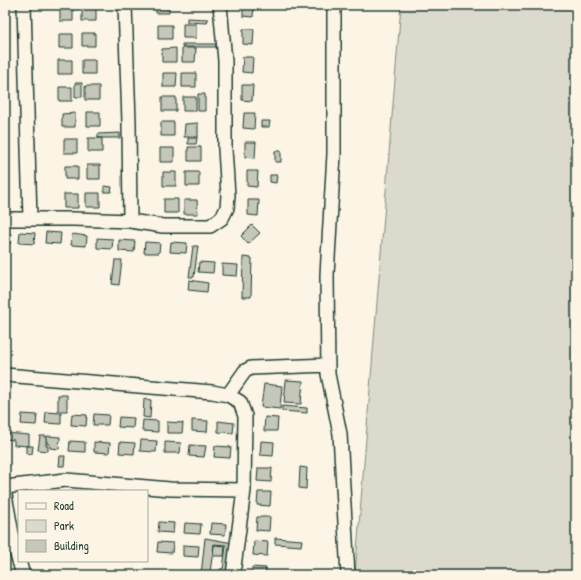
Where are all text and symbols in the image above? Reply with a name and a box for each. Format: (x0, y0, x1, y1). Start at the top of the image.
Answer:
legend (18, 490, 148, 562)
text: Road (54, 497, 74, 514)
text: Park (54, 517, 74, 534)
text: Building (54, 537, 89, 554)

